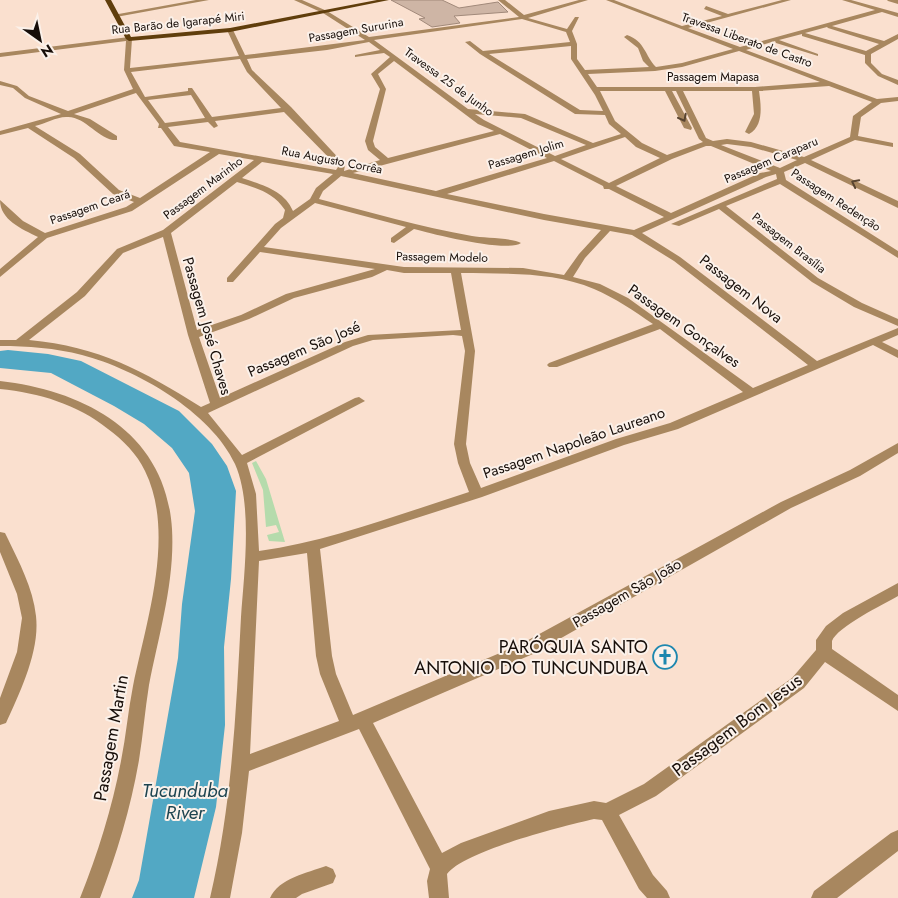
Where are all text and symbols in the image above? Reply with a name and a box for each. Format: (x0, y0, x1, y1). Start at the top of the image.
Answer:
street label: Rua Barão de Igarapé Miri (111, 7, 245, 39)
street label: Travessa Liberato de Castro (679, 8, 815, 72)
street label: Passagem Sururina (307, 13, 405, 47)
north arrow (15, 15, 65, 65)
text: N (37, 39, 57, 62)
street label: Travessa 25 de Junho (400, 43, 498, 121)
street label: Passagem Mapasa (667, 68, 759, 86)
one-way arrow (677, 112, 687, 121)
street label: Passagem Caraparu (721, 132, 821, 188)
street label: Passagem Jolim (486, 134, 566, 174)
street label: Rua Augusto Corrêa (280, 141, 384, 179)
street label: Passagem Marinho (160, 152, 247, 224)
street label: Passagem Redenção (788, 164, 885, 236)
one-way arrow (851, 179, 860, 189)
street label: Passagem Ceará (48, 185, 133, 229)
street label: Passagem Brasília (748, 208, 830, 278)
street label: Passagem Modelo (396, 247, 489, 267)
street label: Passagem Nova (695, 249, 787, 329)
street label: Passagem José Chaves (177, 255, 237, 397)
street label: Passagem Gonçalves (623, 279, 745, 373)
street label: Passagem São José (244, 315, 364, 383)
street label: Passagem Napoleão Laureano (480, 401, 668, 485)
street label: Passagem São João (569, 553, 685, 633)
place label: PARÓQUIA SANTO ANTONIO DO TUNCUNDUBA (414, 634, 648, 681)
church icon: PARÓQUIA SANTO ANTONIO DO TUNCUNDUBA (652, 644, 678, 670)
street label: Passagem Bom Jesus (666, 667, 808, 783)
street label: Passagem Martin (87, 673, 135, 803)
water label: Tucunduba River (142, 777, 229, 826)

